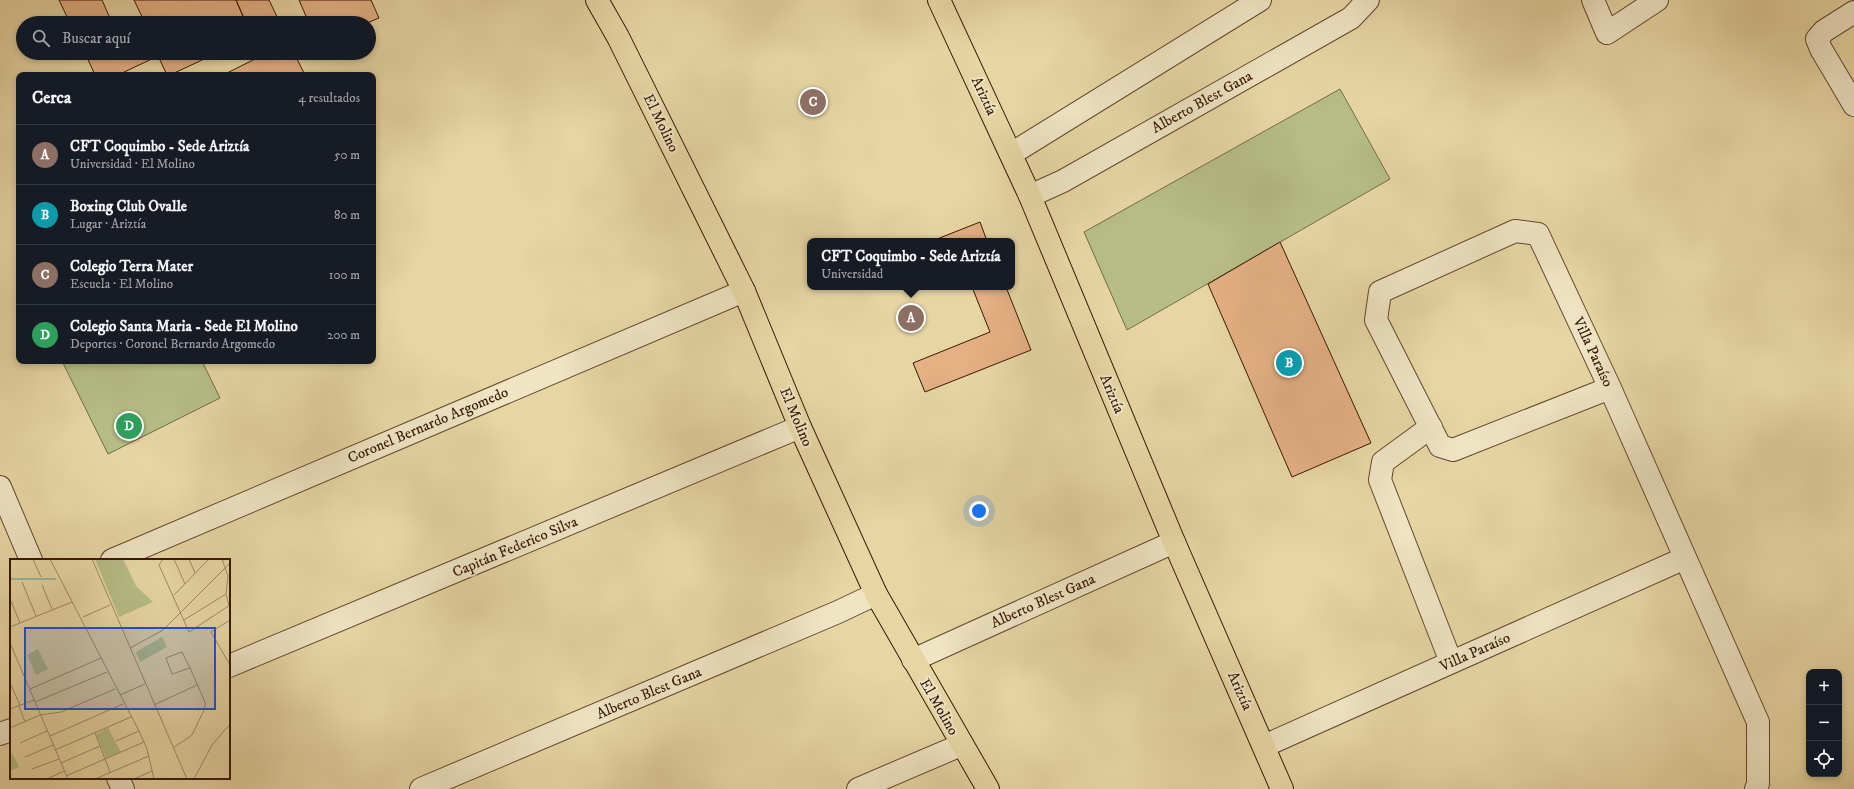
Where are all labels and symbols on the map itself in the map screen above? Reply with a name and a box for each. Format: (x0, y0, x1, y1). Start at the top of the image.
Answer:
street label: Alberto Blest Gana (1148, 66, 1256, 138)
street label: Ariztía (967, 74, 1001, 119)
pin: C (800, 87, 826, 117)
street label: El Molino (639, 91, 683, 155)
pin: A (898, 303, 924, 333)
street label: Villa Paraíso (1568, 313, 1617, 390)
pin: B (1276, 348, 1302, 378)
street label: Ariztía (1095, 372, 1129, 417)
street label: Coronel Bernardo Argomedo (345, 382, 511, 468)
street label: El Molino (775, 385, 817, 449)
pin: D (116, 411, 142, 441)
your location (969, 501, 989, 521)
street label: Capitán Federico Silva (450, 512, 581, 582)
inset map (10, 559, 230, 779)
street label: Alberto Blest Gana (988, 569, 1099, 633)
street label: Villa Paraíso (1436, 628, 1513, 676)
street label: Alberto Blest Gana (594, 662, 705, 724)
street label: Ariztía (1223, 669, 1257, 714)
street label: El Molino (915, 675, 963, 739)

